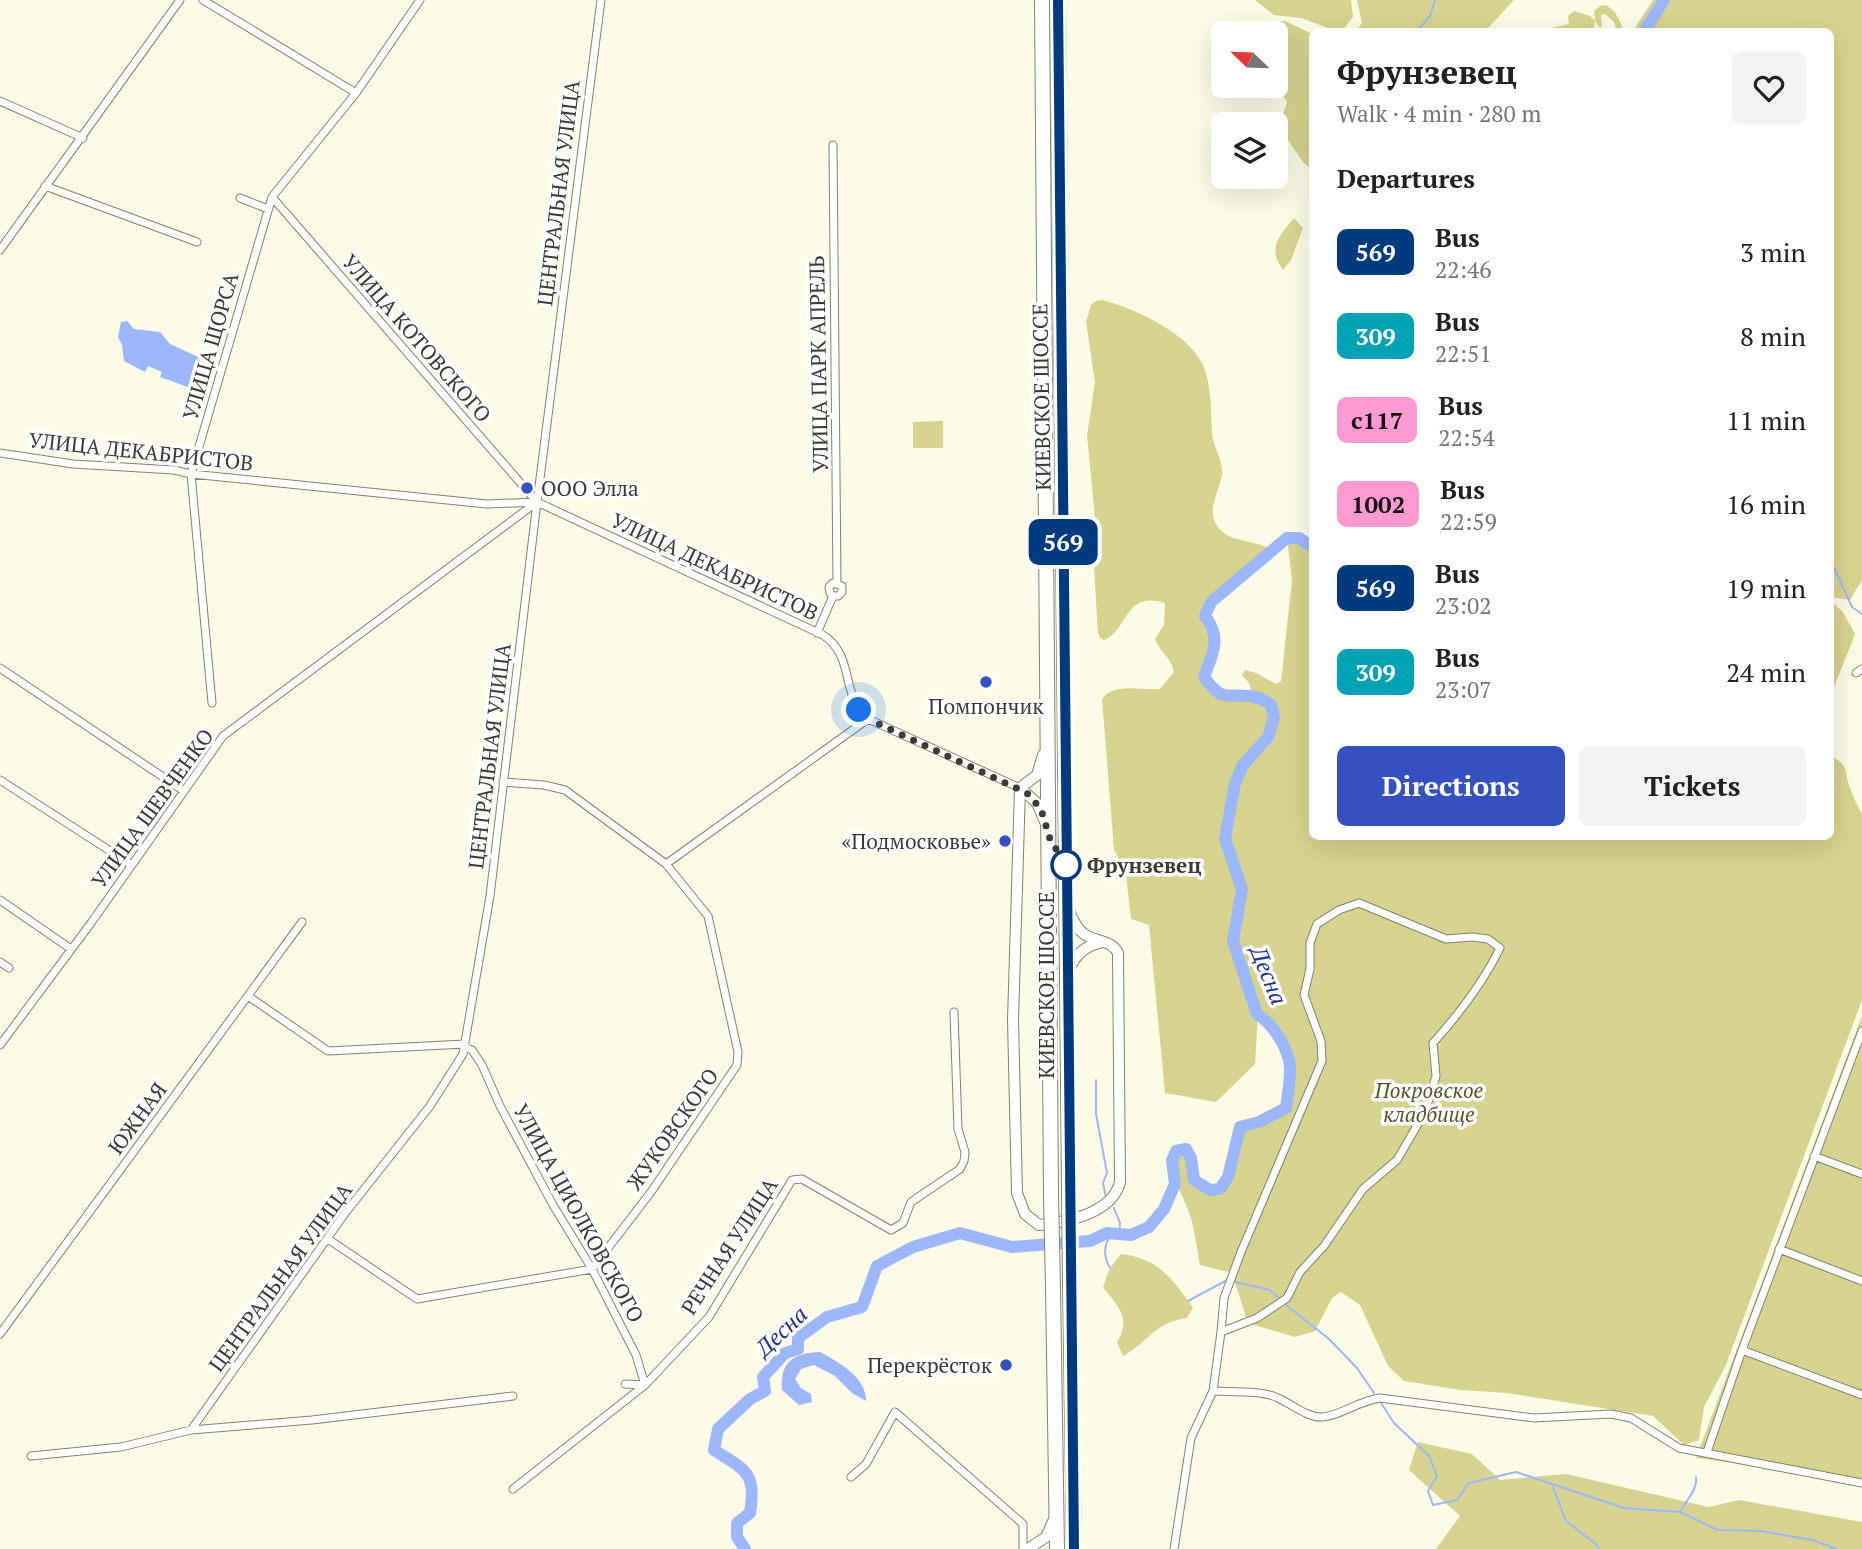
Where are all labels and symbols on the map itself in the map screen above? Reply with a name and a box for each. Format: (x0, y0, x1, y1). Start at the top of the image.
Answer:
north arrow (1211, 21, 1288, 98)
street label: ЦЕНТРАЛЬНАЯ УЛИЦА (530, 78, 586, 307)
street label: УЛИЦА КОТОВСКОГО (336, 248, 498, 428)
street label: УЛИЦА ПАРК АПРЕЛЬ (802, 255, 834, 473)
street label: УЛИЦА ЩОРСА (176, 268, 245, 423)
street label: КИЕВСКОЕ ШОССЕ (1025, 303, 1057, 491)
street label: УЛИЦА ДЕКАБРИСТОВ (27, 425, 255, 477)
place label: ООО Элла (541, 474, 639, 502)
marker: ООО Элла (519, 480, 535, 496)
street label: УЛИЦА ДЕКАБРИСТОВ (607, 506, 823, 626)
line badge: 569 (1023, 519, 1103, 565)
street label: ЦЕНТРАЛЬНАЯ УЛИЦА (461, 641, 517, 870)
marker: Помпончик (978, 674, 994, 690)
your location (841, 692, 876, 727)
place label: Помпончик (928, 692, 1044, 720)
street label: УЛИЦА ШЕВЧЕНКО (85, 723, 219, 893)
place label: «Подмосковье» (841, 827, 991, 855)
marker: «Подмосковье» (997, 833, 1013, 849)
marker: Фрунзевец (1051, 850, 1081, 880)
place label: Фрунзевец (1087, 851, 1201, 879)
street label: КИЕВСКОЕ ШОССЕ (1032, 891, 1060, 1079)
water label: Десна (1242, 939, 1295, 1009)
street label: ЖУКОВСКОГО (620, 1063, 724, 1195)
street label: ЮЖНАЯ (101, 1076, 173, 1160)
park label: Покровское кладбище (1374, 1076, 1484, 1128)
street label: УЛИЦА ЦИОЛКОВСКОГО (507, 1099, 651, 1327)
street label: РЕЧНАЯ УЛИЦА (674, 1172, 784, 1320)
street label: ЦЕНТРАЛЬНАЯ УЛИЦА (202, 1176, 358, 1377)
water label: Десна (747, 1299, 814, 1364)
place label: Перекрёсток (867, 1351, 993, 1379)
marker: Перекрёсток (998, 1357, 1014, 1373)

